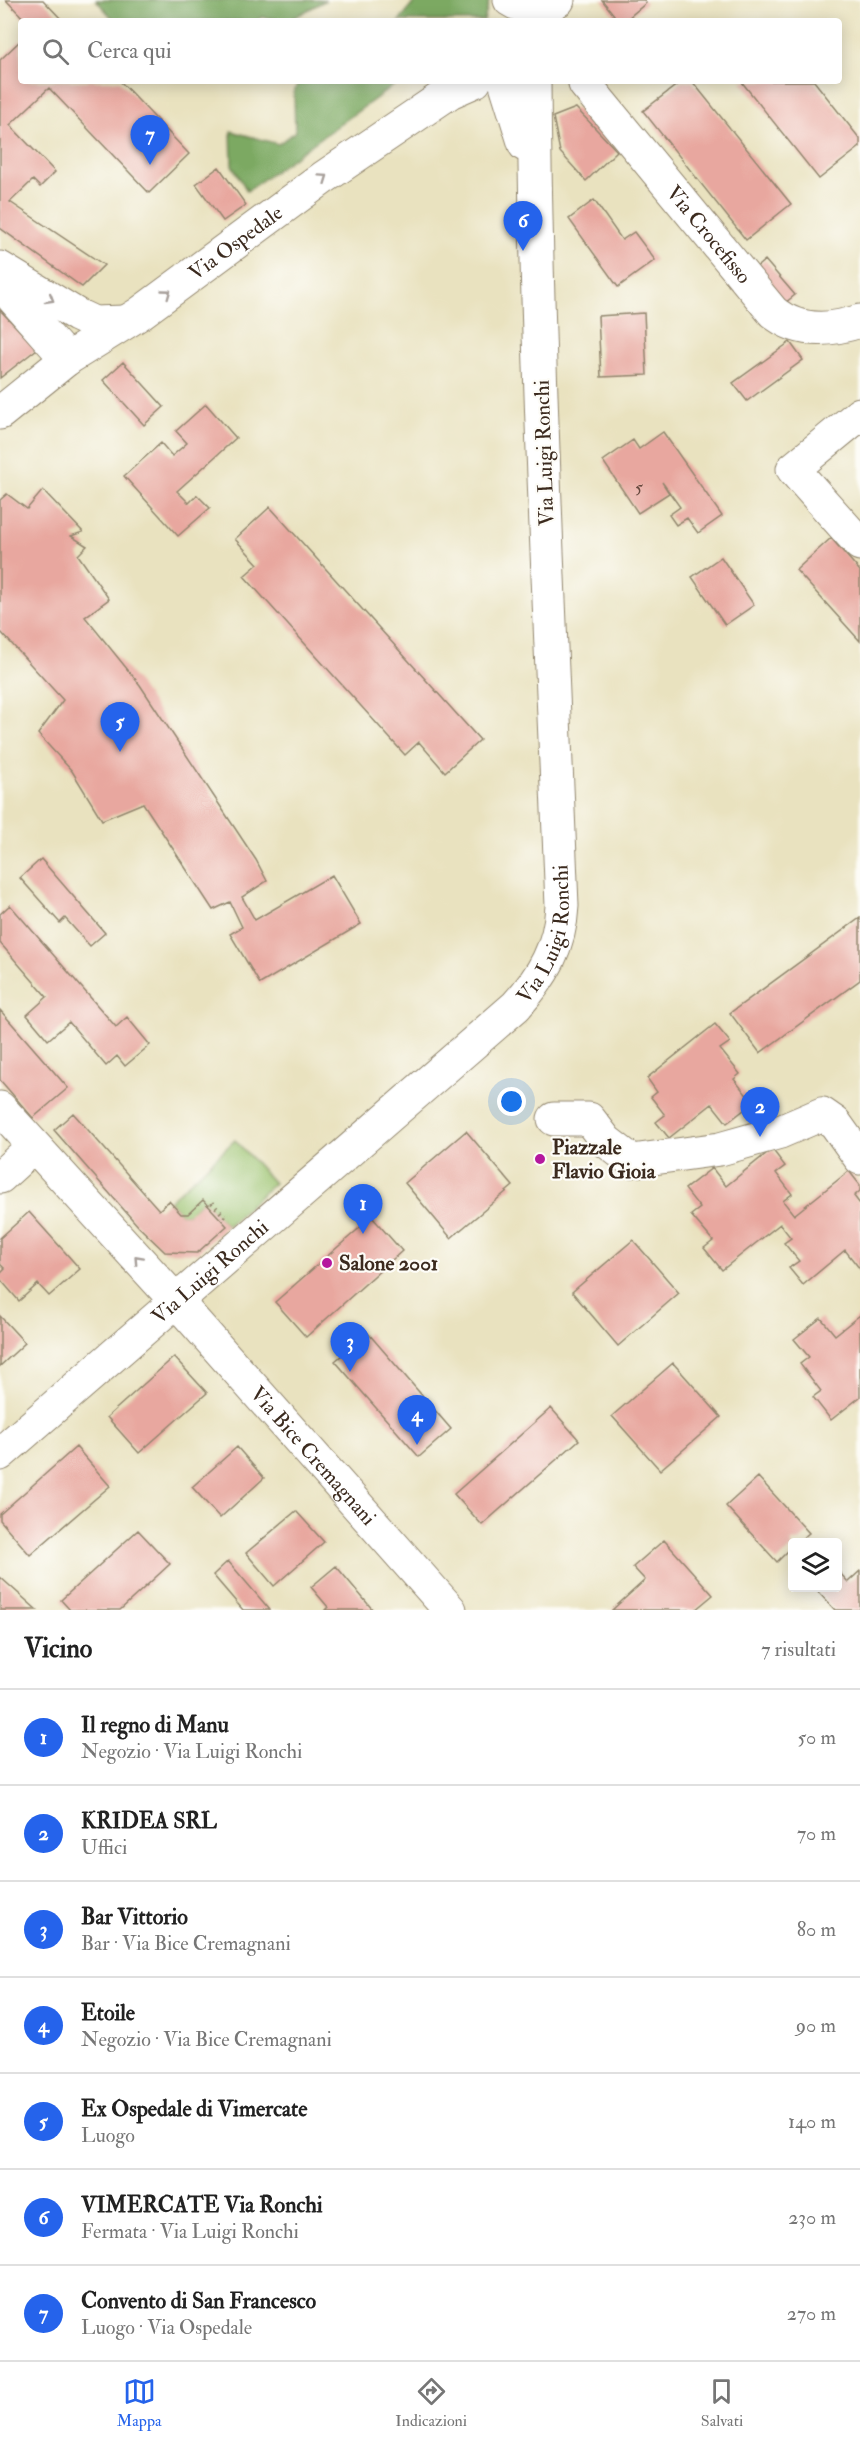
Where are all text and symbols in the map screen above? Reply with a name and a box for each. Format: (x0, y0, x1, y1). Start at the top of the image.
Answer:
search box (18, 18, 842, 84)
icon: search (39, 35, 72, 68)
text: Cerca qui (87, 37, 172, 65)
pin: 7 (130, 116, 170, 165)
one-way arrow (317, 174, 328, 185)
street label: Via Crocefisso (660, 180, 757, 290)
street label: Via Ospedale (183, 199, 288, 287)
pin: 6 (504, 202, 542, 251)
one-way arrow (160, 289, 171, 300)
one-way arrow (44, 291, 54, 303)
street label: Via Luigi Ronchi (528, 379, 561, 527)
house number: 5 (635, 476, 643, 499)
pin: 5 (100, 702, 140, 752)
street label: Via Luigi Ronchi (511, 864, 576, 1009)
your location (497, 1087, 526, 1116)
pin: 2 (740, 1088, 780, 1137)
place label: Piazzale Flavio Gioia (552, 1134, 657, 1185)
marker: Piazzale Flavio Gioia (533, 1152, 547, 1166)
pin: 1 (344, 1184, 382, 1234)
street label: Via Luigi Ronchi (146, 1214, 275, 1330)
place label: Salone 2001 (339, 1250, 438, 1277)
one-way arrow (134, 1255, 145, 1265)
marker: Salone 2001 (320, 1256, 334, 1270)
pin: 3 (330, 1322, 370, 1372)
street label: Via Bice Cremagnani (244, 1381, 382, 1532)
pin: 4 (398, 1396, 436, 1445)
map controls (788, 1538, 842, 1592)
button: layers (788, 1538, 842, 1592)
text: Vicino (24, 1633, 92, 1665)
text: 7 risultati (761, 1637, 836, 1662)
text: Il regno di Manu (81, 1711, 229, 1739)
text: 1 (40, 1725, 47, 1750)
text: 50 m (797, 1725, 836, 1750)
text: Negozio · Via Luigi Ronchi (81, 1739, 302, 1764)
text: KRIDEA SRL (81, 1807, 217, 1835)
text: 2 (38, 1821, 49, 1846)
text: 70 m (797, 1821, 836, 1846)
text: Uffici (81, 1835, 127, 1860)
text: Bar Vittorio (81, 1903, 188, 1931)
text: 3 (40, 1917, 47, 1942)
text: 80 m (797, 1917, 836, 1942)
text: Bar · Via Bice Cremagnani (81, 1931, 291, 1956)
text: Etoile (81, 1999, 135, 2027)
text: 4 (38, 2013, 49, 2038)
text: 90 m (796, 2013, 836, 2038)
text: Negozio · Via Bice Cremagnani (81, 2027, 332, 2052)
text: Ex Ospedale di Vimercate (81, 2095, 307, 2123)
text: 5 (39, 2109, 48, 2134)
text: 140 m (788, 2109, 836, 2134)
text: Luogo (81, 2123, 135, 2148)
text: VIMERCATE Via Ronchi (81, 2191, 323, 2219)
text: 6 (38, 2205, 49, 2230)
text: 230 m (788, 2205, 836, 2230)
text: Fermata · Via Luigi Ronchi (81, 2219, 299, 2244)
text: Convento di San Francesco (81, 2287, 316, 2315)
text: 7 (39, 2301, 48, 2326)
text: 270 m (787, 2301, 836, 2326)
text: Luogo · Via Ospedale (81, 2315, 252, 2340)
tab: Mappa (117, 2375, 162, 2431)
tab: Indicazioni (395, 2375, 467, 2431)
tab: Salvati (701, 2375, 743, 2431)

